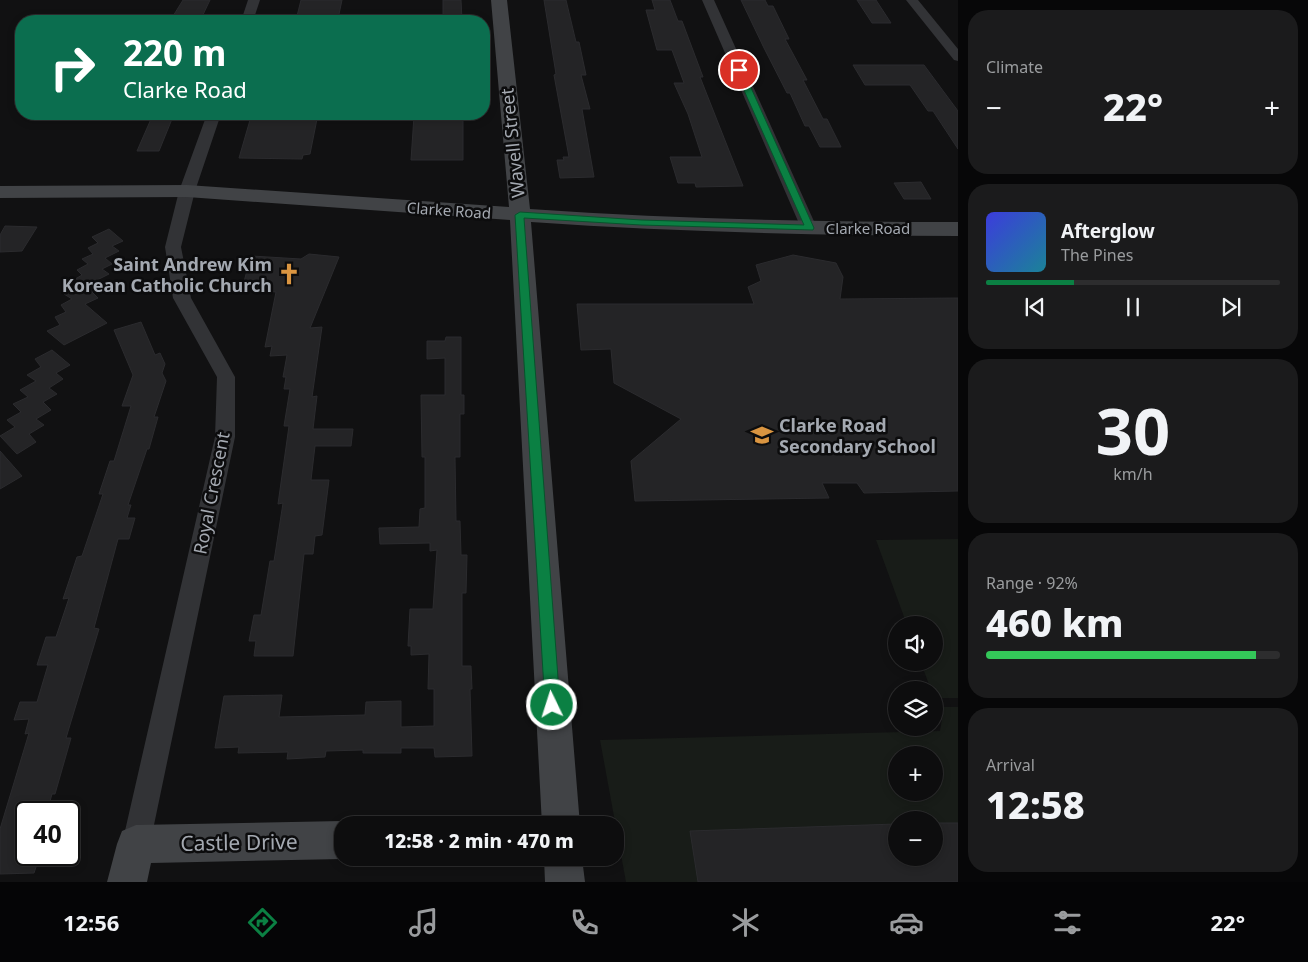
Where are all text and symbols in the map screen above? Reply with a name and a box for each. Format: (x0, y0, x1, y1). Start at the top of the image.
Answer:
text: 220 m (123, 29, 226, 76)
icon: right (40, 35, 105, 100)
pin (718, 49, 760, 91)
icon: arrive (725, 56, 753, 84)
text: Climate (986, 56, 1043, 78)
text: Clarke Road (123, 74, 247, 104)
text: 22° (1103, 80, 1163, 132)
street label: Wavell Street (494, 87, 530, 199)
text: − (986, 88, 1002, 126)
text: + (1264, 88, 1280, 126)
street label: Clarke Road (406, 197, 492, 223)
street label: Clarke Road (826, 218, 910, 238)
text: Afterglow (1061, 218, 1155, 244)
text: The Pines (1061, 244, 1133, 266)
place label: Saint Andrew Kim Korean Catholic Church (62, 252, 272, 297)
church icon: Saint Andrew Kim Korean Catholic Church (276, 261, 302, 287)
icon: previous (1021, 293, 1049, 321)
icon: pause (1119, 293, 1147, 321)
icon: next (1217, 293, 1245, 321)
text: 30 (1096, 386, 1170, 474)
place label: Clarke Road Secondary School (779, 413, 936, 458)
school or university icon: Clarke Road Secondary School (749, 422, 775, 448)
street label: Royal Crescent (187, 429, 235, 556)
text: km/h (1113, 463, 1153, 485)
text: Range · 92% (986, 572, 1078, 594)
text: 460 km (986, 596, 1124, 648)
map controls (888, 616, 943, 866)
button: sound (888, 616, 943, 671)
position arrow (525, 678, 577, 730)
button: layers (888, 681, 943, 736)
button: + (888, 746, 943, 801)
text: Arrival (986, 754, 1035, 776)
text: 12:58 (986, 778, 1085, 830)
speed limit sign: 40 (15, 801, 80, 866)
button: − (888, 811, 943, 866)
street label: Castle Drive (180, 827, 298, 857)
text: 12:58 · 2 min · 470 m (384, 828, 574, 854)
icon: directions (245, 905, 280, 940)
icon: music (406, 905, 441, 940)
icon: phone (567, 905, 602, 940)
icon: climate (728, 905, 763, 940)
icon: car (889, 905, 924, 940)
icon: filters (1050, 905, 1085, 940)
text: 12:56 (63, 907, 119, 937)
text: 22° (1210, 907, 1245, 937)

